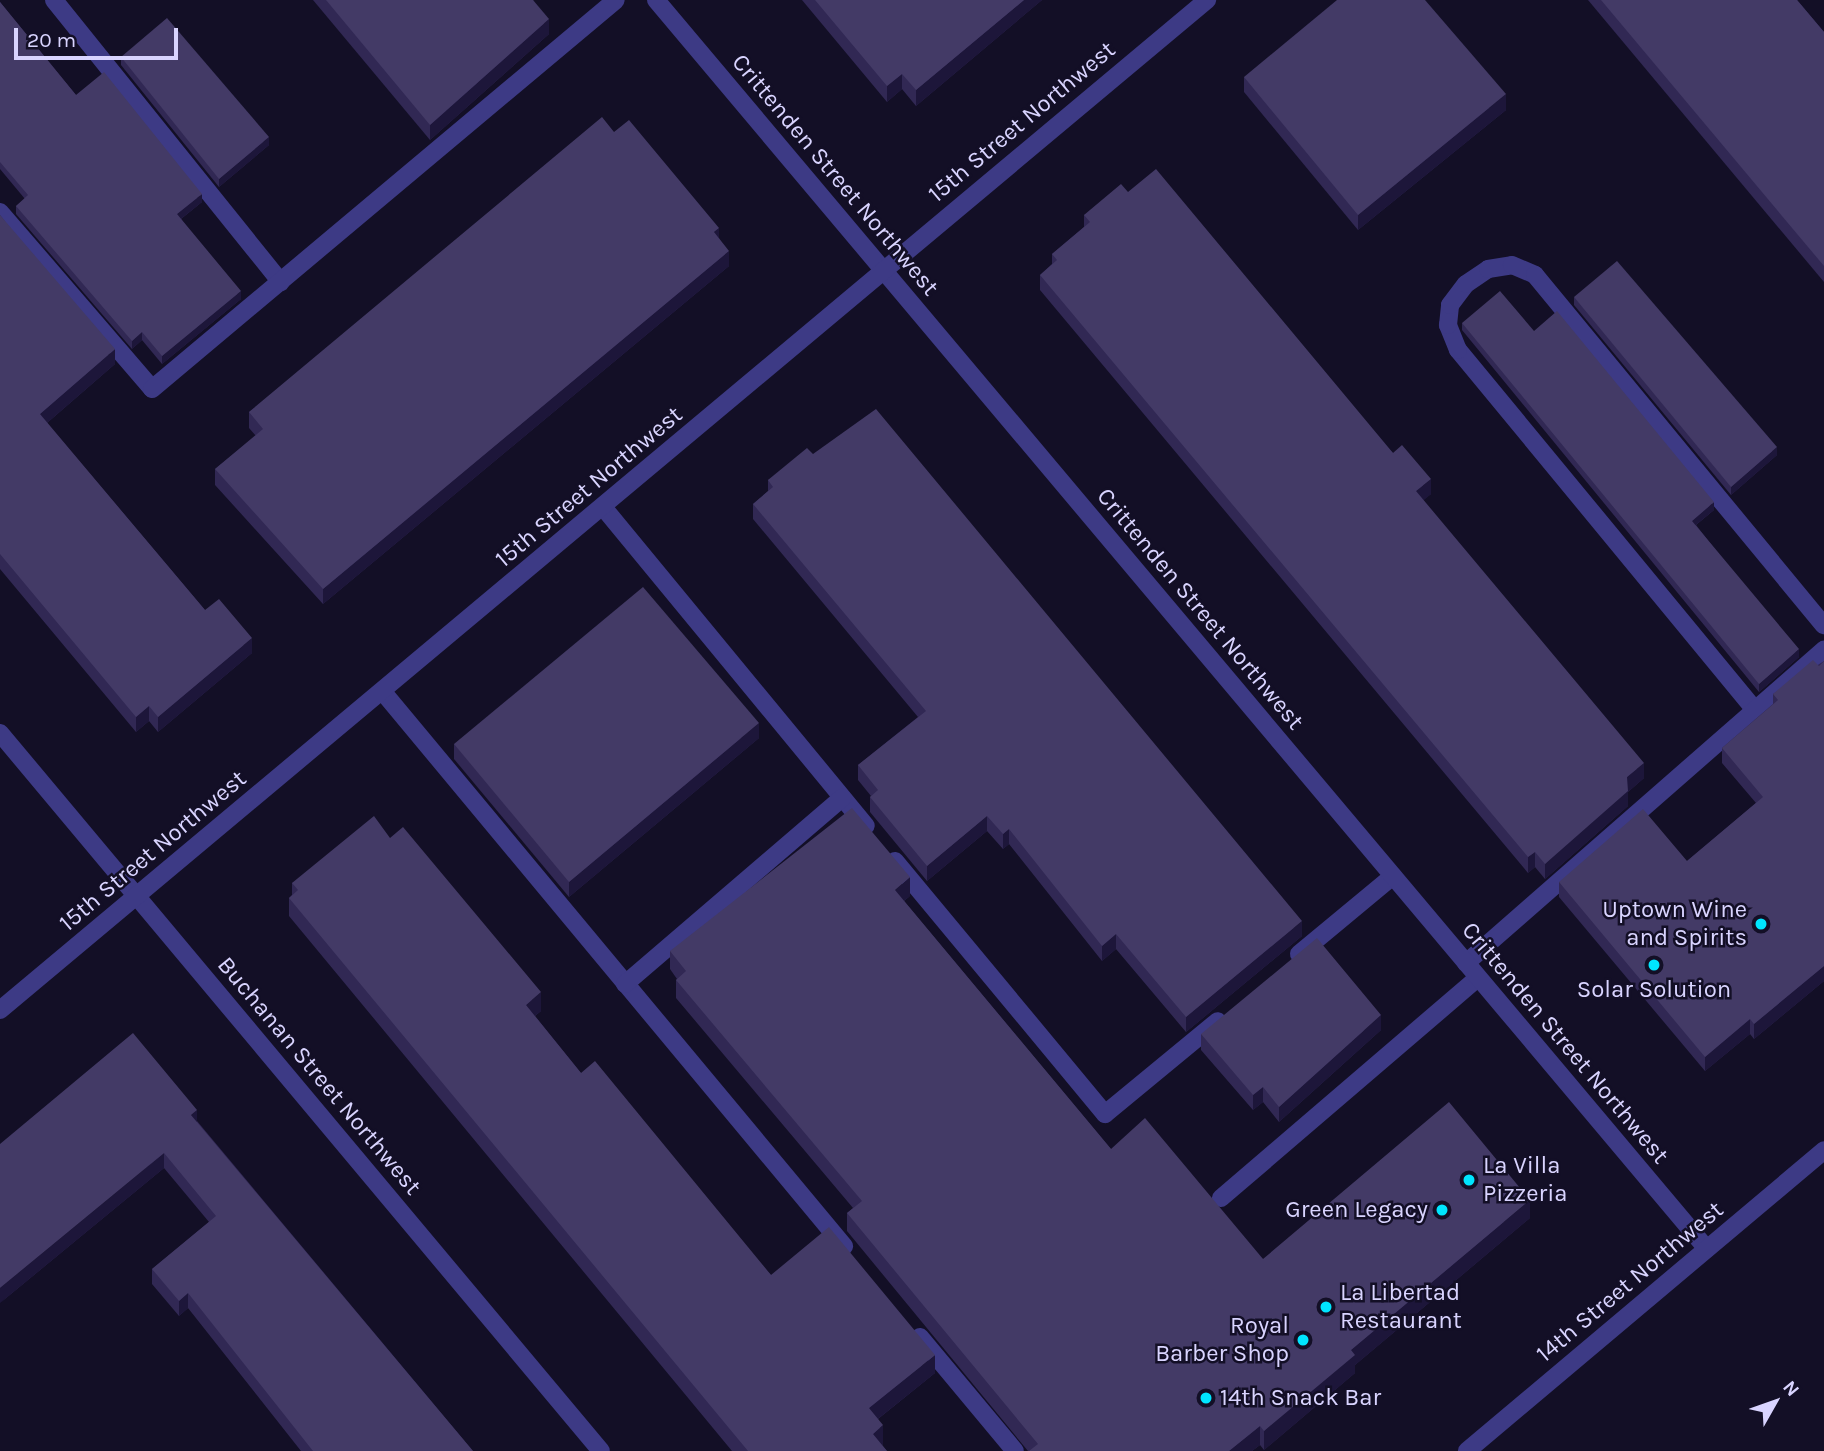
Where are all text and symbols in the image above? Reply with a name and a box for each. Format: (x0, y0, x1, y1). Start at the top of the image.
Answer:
scale bar (18, 14, 182, 58)
text: 20 m (27, 28, 76, 52)
street label: 15th Street Northwest (923, 35, 1121, 209)
street label: Crittenden Street Northwest (725, 48, 945, 302)
street label: 15th Street Northwest (490, 400, 688, 574)
street label: Crittenden Street Northwest (1090, 482, 1310, 736)
street label: 15th Street Northwest (54, 764, 252, 938)
place label: Uptown Wine and Spirits (1602, 896, 1747, 952)
street label: Crittenden Street Northwest (1455, 916, 1675, 1170)
marker: Uptown Wine and Spirits (1753, 916, 1769, 932)
street label: Buchanan Street Northwest (211, 951, 427, 1201)
marker: Solar Solution (1646, 957, 1662, 973)
place label: Solar Solution (1577, 976, 1731, 1004)
place label: La Villa Pizzeria (1483, 1152, 1568, 1208)
marker: La Villa Pizzeria (1461, 1172, 1477, 1188)
street label: 14th Street Northwest (1531, 1195, 1729, 1369)
place label: Green Legacy (1285, 1196, 1428, 1224)
marker: Green Legacy (1434, 1202, 1450, 1218)
place label: La Libertad Restaurant (1340, 1279, 1462, 1335)
marker: La Libertad Restaurant (1318, 1299, 1334, 1315)
place label: Royal Barber Shop (1155, 1312, 1289, 1368)
marker: Royal Barber Shop (1295, 1332, 1311, 1348)
north arrow (1740, 1367, 1810, 1437)
text: N (1778, 1376, 1804, 1401)
place label: 14th Snack Bar (1220, 1384, 1381, 1412)
marker: 14th Snack Bar (1198, 1390, 1214, 1406)

